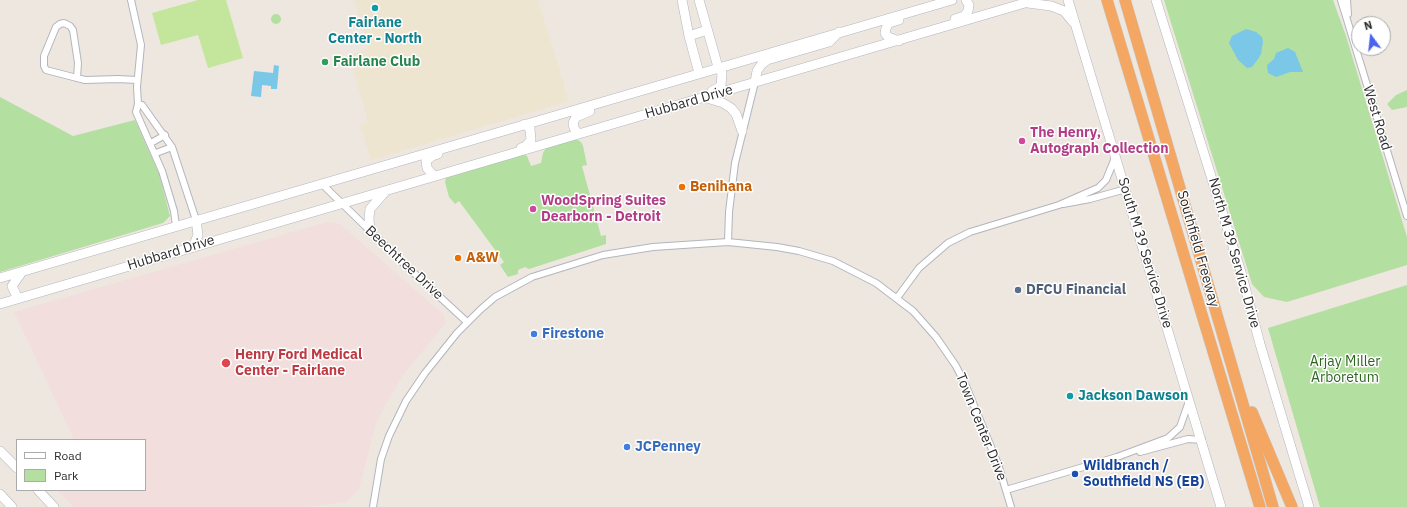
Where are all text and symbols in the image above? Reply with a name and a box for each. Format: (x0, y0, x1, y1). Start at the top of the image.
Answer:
marker: Fairlane Center - North (370, 3, 380, 13)
place label: Fairlane Center - North (328, 15, 422, 48)
north arrow (1351, 16, 1391, 56)
text: N (1362, 18, 1374, 33)
place label: Fairlane Club (333, 54, 420, 70)
marker: Fairlane Club (320, 57, 330, 67)
street label: Hubbard Drive (643, 81, 735, 123)
street label: West Road (1359, 83, 1395, 153)
place label: The Henry, Autograph Collection (1030, 125, 1169, 158)
marker: The Henry, Autograph Collection (1017, 136, 1027, 146)
street label: South M 39 Service Drive (1114, 176, 1176, 330)
street label: North M 39 Service Drive (1204, 176, 1264, 330)
place label: Benihana (690, 179, 752, 195)
marker: Benihana (677, 182, 687, 192)
street label: Southfield Freeway (1173, 189, 1223, 309)
place label: WoodSpring Suites Dearborn - Detroit (541, 193, 666, 226)
marker: WoodSpring Suites Dearborn - Detroit (528, 204, 538, 214)
street label: Beechtree Drive (361, 223, 447, 303)
street label: Hubbard Drive (125, 232, 217, 274)
place label: A&W (466, 250, 499, 266)
marker: A&W (453, 253, 463, 263)
place label: DFCU Financial (1026, 282, 1126, 298)
marker: DFCU Financial (1013, 285, 1023, 295)
place label: Firestone (542, 326, 604, 342)
marker: Firestone (529, 329, 539, 339)
place label: Henry Ford Medical Center - Fairlane (235, 347, 362, 380)
park label: Arjay Miller Arboretum (1310, 354, 1380, 386)
marker: Henry Ford Medical Center - Fairlane (220, 357, 232, 369)
street label: Town Center Drive (952, 371, 1010, 483)
place label: Jackson Dawson (1078, 388, 1188, 404)
marker: Jackson Dawson (1065, 391, 1075, 401)
legend (16, 439, 146, 491)
place label: JCPenney (635, 439, 701, 455)
marker: JCPenney (622, 442, 632, 452)
text: Road (54, 448, 82, 463)
place label: Wildbranch / Southfield NS (EB) (1083, 458, 1204, 490)
text: Park (54, 468, 78, 483)
marker: Wildbranch / Southfield NS (EB) (1070, 469, 1080, 479)

